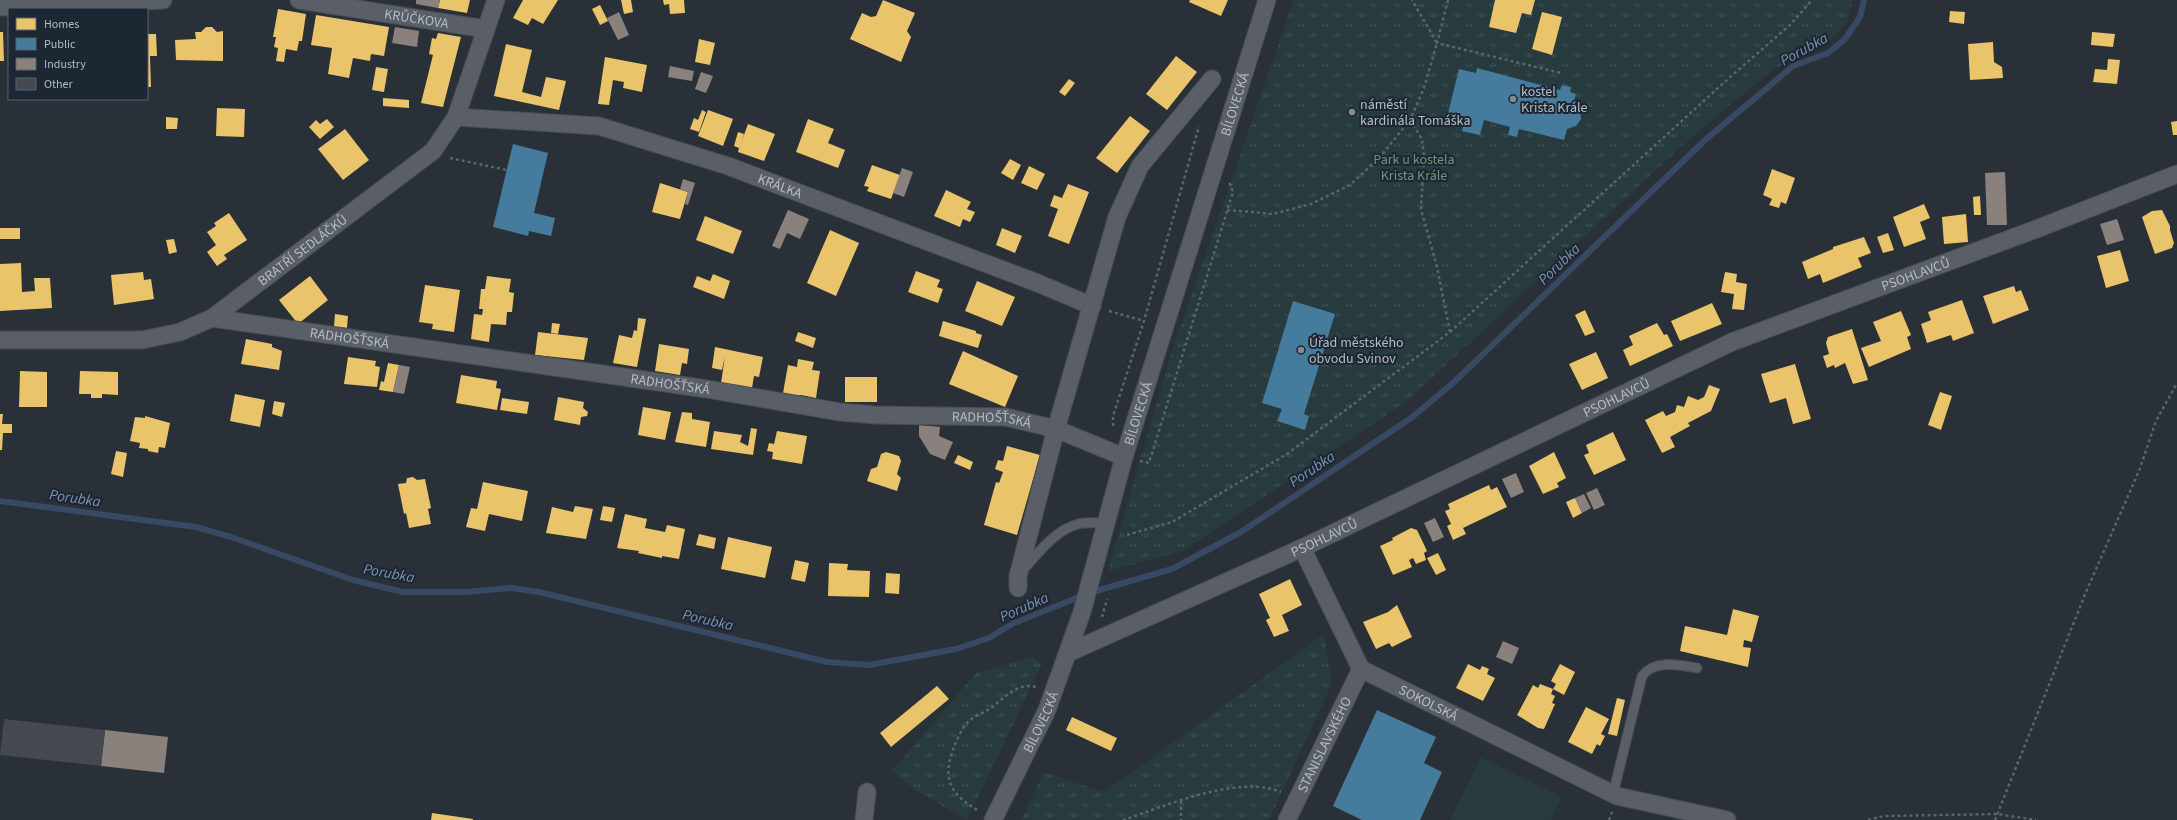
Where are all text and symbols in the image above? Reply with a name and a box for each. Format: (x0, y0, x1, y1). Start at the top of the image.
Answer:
street label: KRŮČKOVA (383, 4, 450, 34)
legend (8, 8, 148, 100)
text: Homes (44, 16, 79, 33)
water label: Porubka (1777, 28, 1832, 71)
text: Public (44, 36, 76, 53)
text: Industry (44, 56, 86, 73)
street label: BÍLOVECKÁ (1216, 70, 1255, 139)
text: Other (44, 76, 74, 93)
place label: kostel Krista Krále (1521, 82, 1588, 118)
marker: kostel Krista Krále (1508, 94, 1518, 104)
place label: náměstí kardinála Tomáška (1360, 95, 1470, 131)
marker: náměstí kardinála Tomáška (1347, 107, 1357, 117)
park label: Park u kostela Krista Krále (1373, 150, 1455, 186)
street label: KRÁLKA (755, 169, 805, 204)
street label: BRATŘÍ SEDLÁČKŮ (254, 210, 352, 291)
water label: Porubka (1533, 239, 1585, 290)
street label: PSOHLAVCŮ (1879, 253, 1953, 297)
street label: RADHOŠŤSKÁ (309, 323, 391, 354)
place label: Úřad městského obvodu Svinov (1309, 333, 1404, 369)
marker: Úřad městského obvodu Svinov (1296, 345, 1306, 355)
street label: RADHOŠŤSKÁ (629, 369, 711, 400)
street label: PSOHLAVCŮ (1580, 374, 1653, 423)
street label: BÍLOVECKÁ (1119, 379, 1158, 448)
street label: RADHOŠŤSKÁ (952, 407, 1033, 434)
water label: Porubka (1285, 446, 1340, 493)
water label: Porubka (48, 485, 102, 512)
street label: PSOHLAVCŮ (1288, 514, 1361, 563)
water label: Porubka (362, 559, 416, 588)
water label: Porubka (996, 587, 1052, 628)
water label: Porubka (680, 604, 735, 637)
street label: SOKOLSKÁ (1395, 680, 1461, 727)
street label: BÍLOVECKÁ (1018, 688, 1064, 757)
street label: STANISLAVSKÉHO (1293, 694, 1357, 796)

